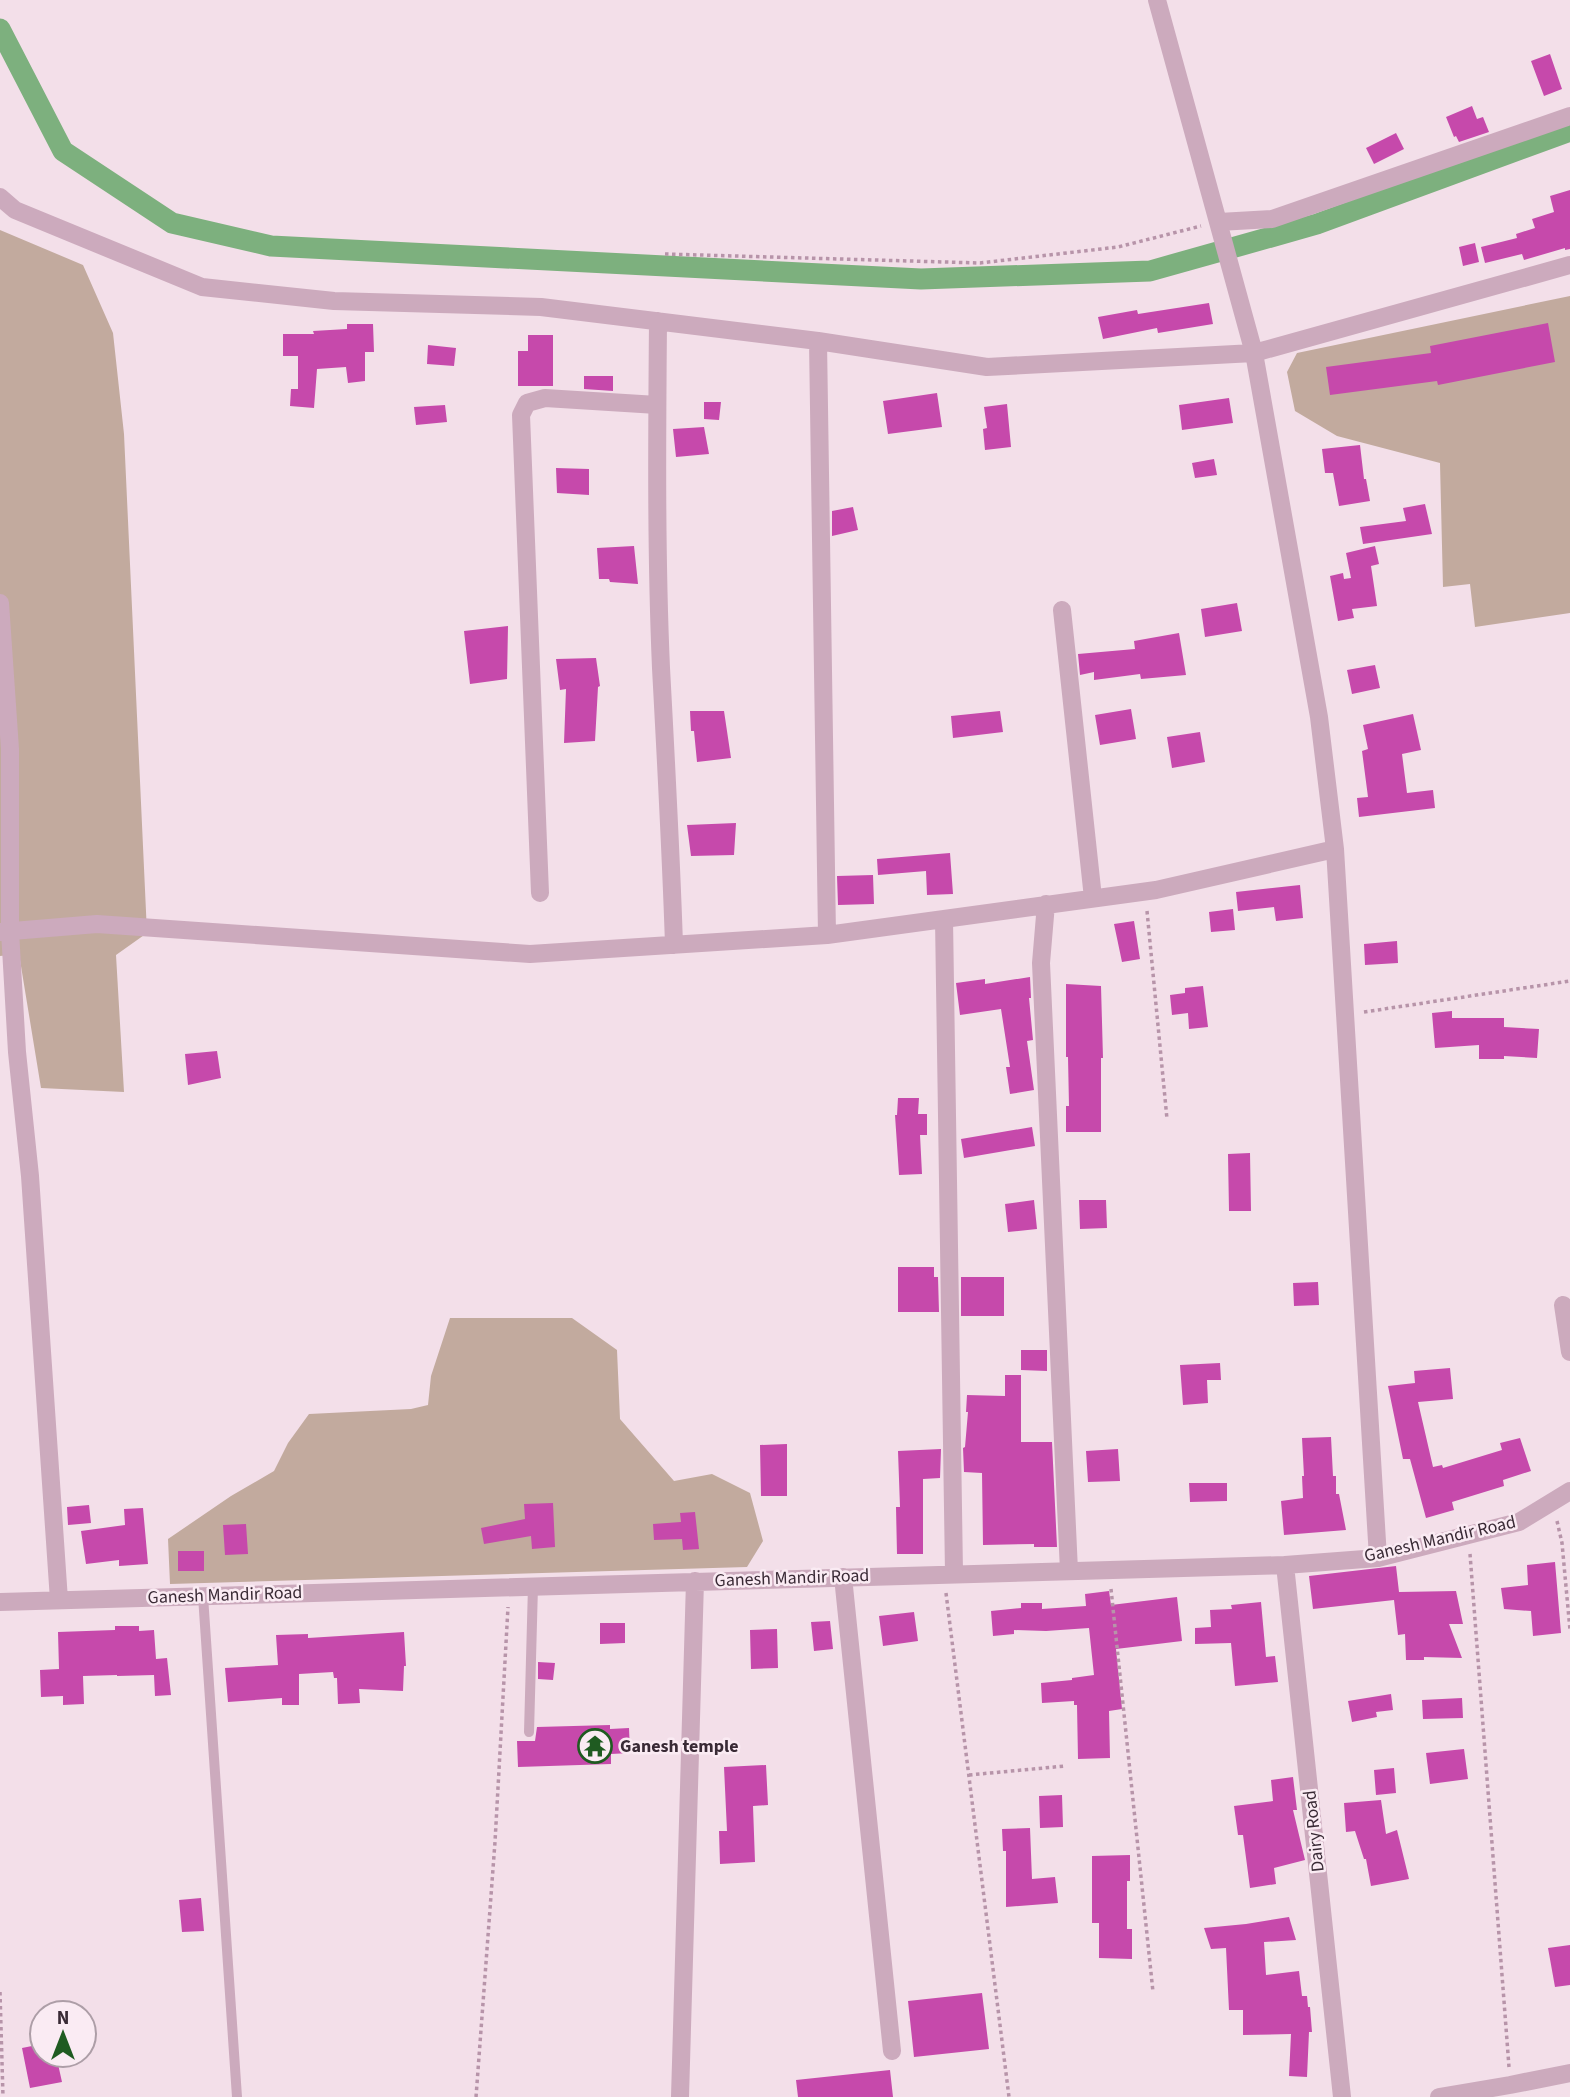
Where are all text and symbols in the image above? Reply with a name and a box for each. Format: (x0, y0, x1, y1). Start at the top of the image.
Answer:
street label: Ganesh Mandir Road (1362, 1509, 1518, 1569)
street label: Ganesh Mandir Road (714, 1563, 870, 1593)
street label: Ganesh Mandir Road (147, 1580, 303, 1610)
temple icon: Ganesh temple (576, 1727, 614, 1765)
place label: Ganesh temple (620, 1734, 739, 1759)
street label: Dairy Road (1297, 1789, 1331, 1873)
north arrow (28, 1999, 98, 2069)
text: N (57, 2005, 69, 2032)

